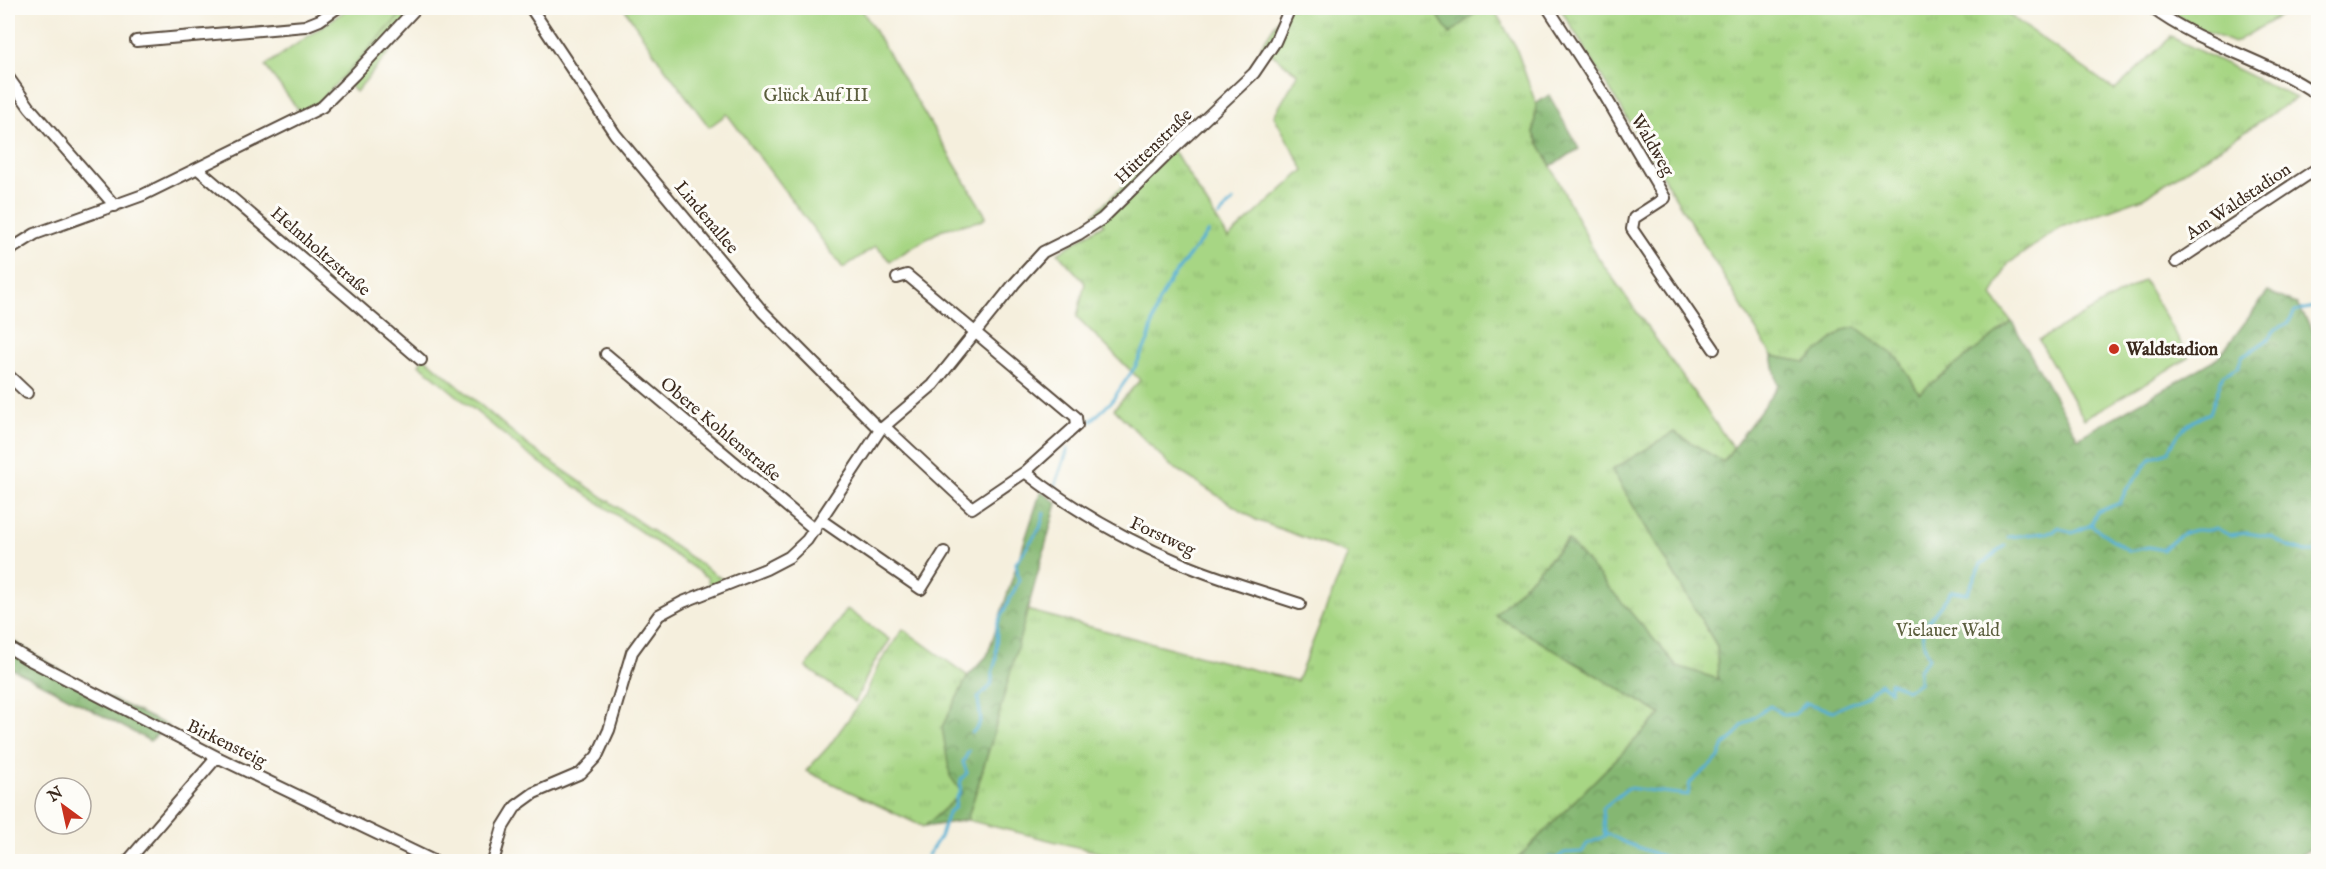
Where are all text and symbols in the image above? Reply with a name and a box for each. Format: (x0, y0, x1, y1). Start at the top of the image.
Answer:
park label: Glück Auf III (764, 85, 869, 108)
street label: Hüttenstraße (1110, 104, 1198, 190)
street label: Waldweg (1625, 111, 1679, 181)
street label: Am Waldstadion (2181, 158, 2296, 246)
street label: Lindenallee (669, 177, 743, 259)
street label: Helmholtzstraße (265, 202, 375, 302)
place label: Waldstadion (2125, 339, 2219, 362)
marker: Waldstadion (2107, 342, 2121, 356)
street label: Obere Kohlenstraße (655, 373, 785, 487)
street label: Forstweg (1126, 512, 1199, 563)
park label: Vielauer Wald (1895, 620, 2000, 643)
street label: Birkensteig (183, 715, 270, 774)
north arrow (33, 776, 93, 836)
text: N (44, 783, 67, 808)

